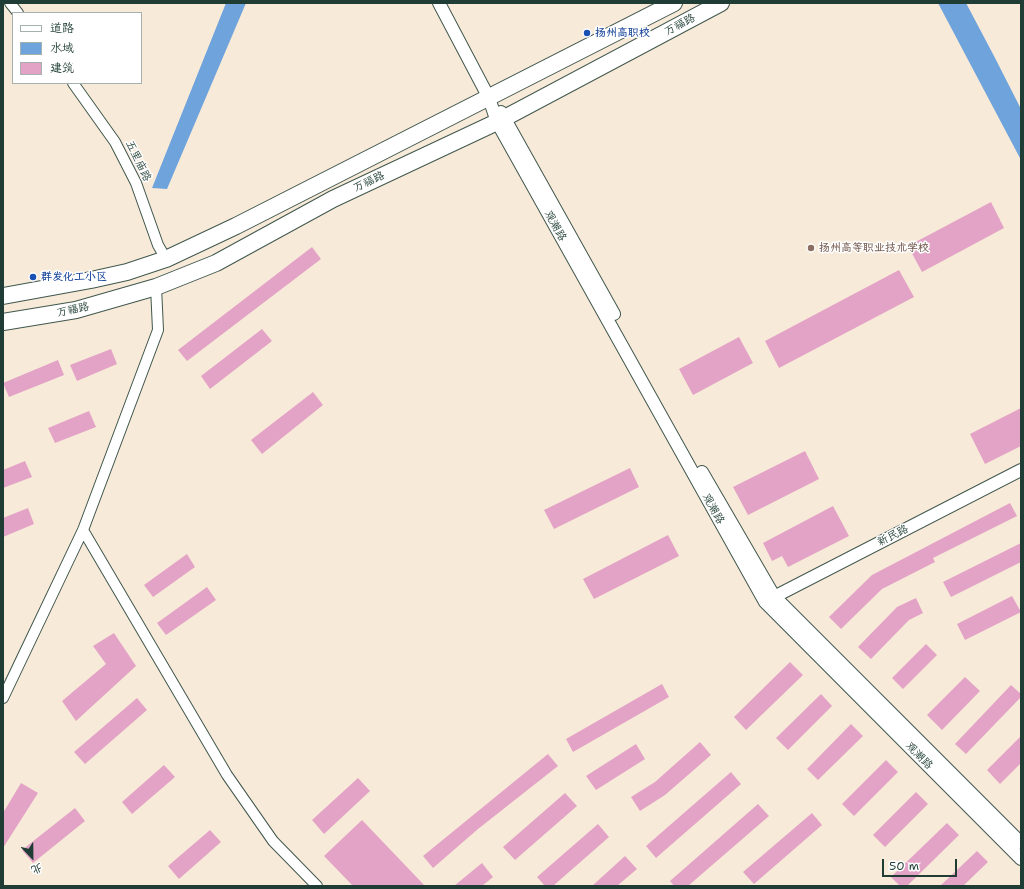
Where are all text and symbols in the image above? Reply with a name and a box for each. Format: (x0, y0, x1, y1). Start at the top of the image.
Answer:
street label: 万福路 (662, 11, 698, 39)
legend (12, 12, 142, 84)
text: 道路 (50, 20, 74, 36)
place label: 扬州高职校 (595, 26, 650, 40)
marker: 扬州高职校 (582, 28, 592, 38)
text: 水域 (50, 40, 74, 56)
text: 建筑 (50, 60, 74, 76)
street label: 五里庙路 (122, 138, 154, 184)
street label: 万福路 (351, 169, 387, 195)
street label: 观潮路 (541, 208, 569, 244)
place label: 扬州高等职业技术学校 (819, 241, 929, 255)
marker: 扬州高等职业技术学校 (806, 243, 816, 253)
place label: 群发化工小区 (41, 270, 107, 284)
marker: 群发化工小区 (28, 272, 38, 282)
street label: 万福路 (55, 300, 91, 320)
street label: 观潮路 (699, 491, 727, 527)
street label: 新民路 (875, 523, 911, 549)
street label: 观潮路 (903, 740, 935, 772)
north arrow (12, 837, 52, 877)
scale bar (884, 851, 959, 877)
text: 50 m (889, 858, 919, 874)
text: 北 (29, 860, 45, 878)

